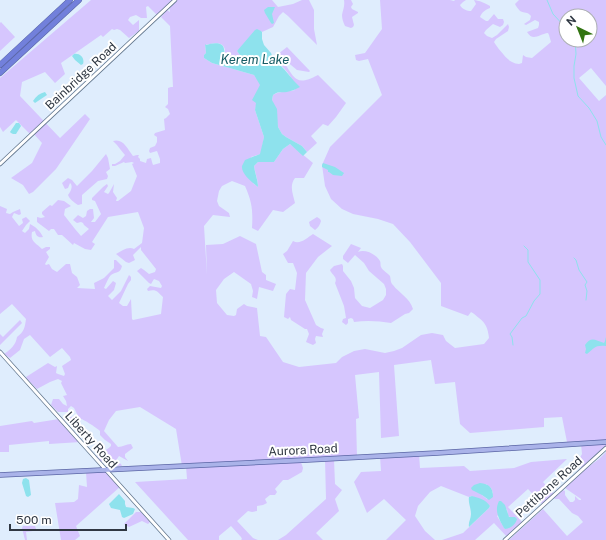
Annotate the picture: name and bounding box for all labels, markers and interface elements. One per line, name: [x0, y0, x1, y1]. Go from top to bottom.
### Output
north arrow: [558, 8, 598, 48]
text: N: [564, 13, 578, 28]
street label: Bainbridge Road: [43, 40, 119, 112]
water label: Kerem Lake: [221, 52, 289, 67]
street label: Liberty Road: [62, 409, 120, 471]
street label: Aurora Road: [268, 441, 338, 459]
street label: Pettibone Road: [513, 453, 585, 521]
scale bar: [10, 506, 126, 532]
text: 500 m: [16, 513, 52, 527]

